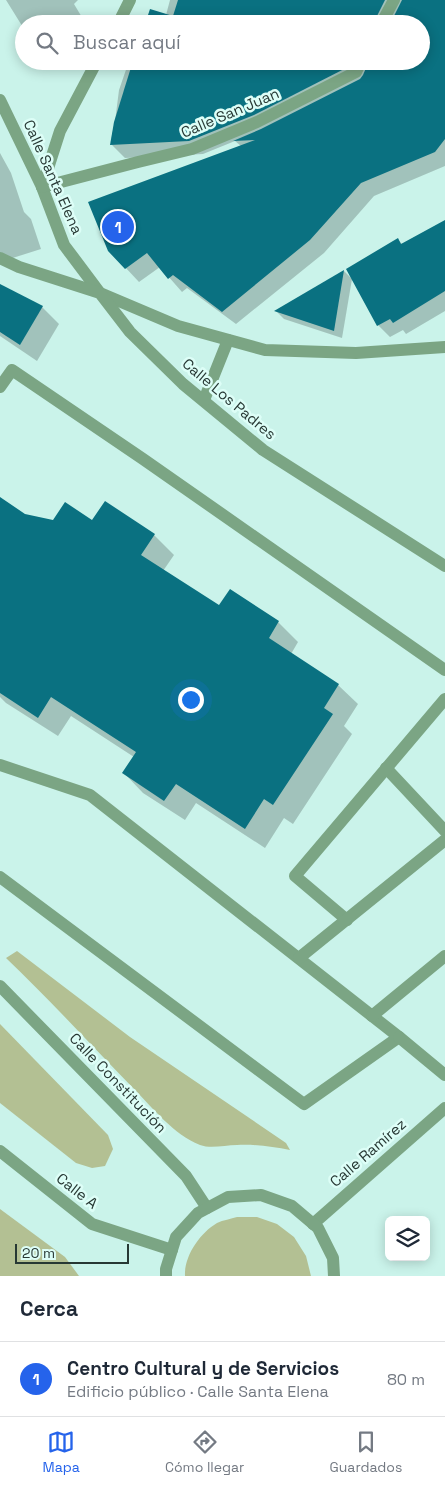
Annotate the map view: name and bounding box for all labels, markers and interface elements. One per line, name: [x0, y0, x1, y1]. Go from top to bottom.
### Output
search box: [15, 15, 430, 70]
icon: search: [33, 29, 61, 57]
text: Buscar aquí: [73, 30, 181, 55]
street label: Calle San Juan: [178, 83, 282, 142]
street label: Calle Santa Elena: [20, 117, 87, 237]
pin: 1: [102, 208, 134, 246]
street label: Calle Los Padres: [179, 354, 280, 443]
your location: [178, 687, 204, 713]
street label: Calle Constitución: [66, 1029, 171, 1137]
street label: Calle Ramírez: [326, 1114, 410, 1191]
street label: Calle A: [53, 1168, 102, 1213]
map controls: [385, 1216, 430, 1261]
button: layers: [385, 1216, 430, 1261]
scale bar: [15, 1241, 129, 1264]
text: 20 m: [22, 1244, 55, 1262]
text: Cerca: [20, 1295, 78, 1322]
text: Centro Cultural y de Servicios: [67, 1356, 339, 1381]
text: 1: [32, 1369, 40, 1390]
text: 80 m: [387, 1369, 425, 1390]
text: Edificio público · Calle Santa Elena: [67, 1381, 329, 1402]
tab: Mapa: [43, 1428, 80, 1476]
tab: Cómo llegar: [165, 1428, 244, 1476]
tab: Guardados: [330, 1428, 402, 1476]

